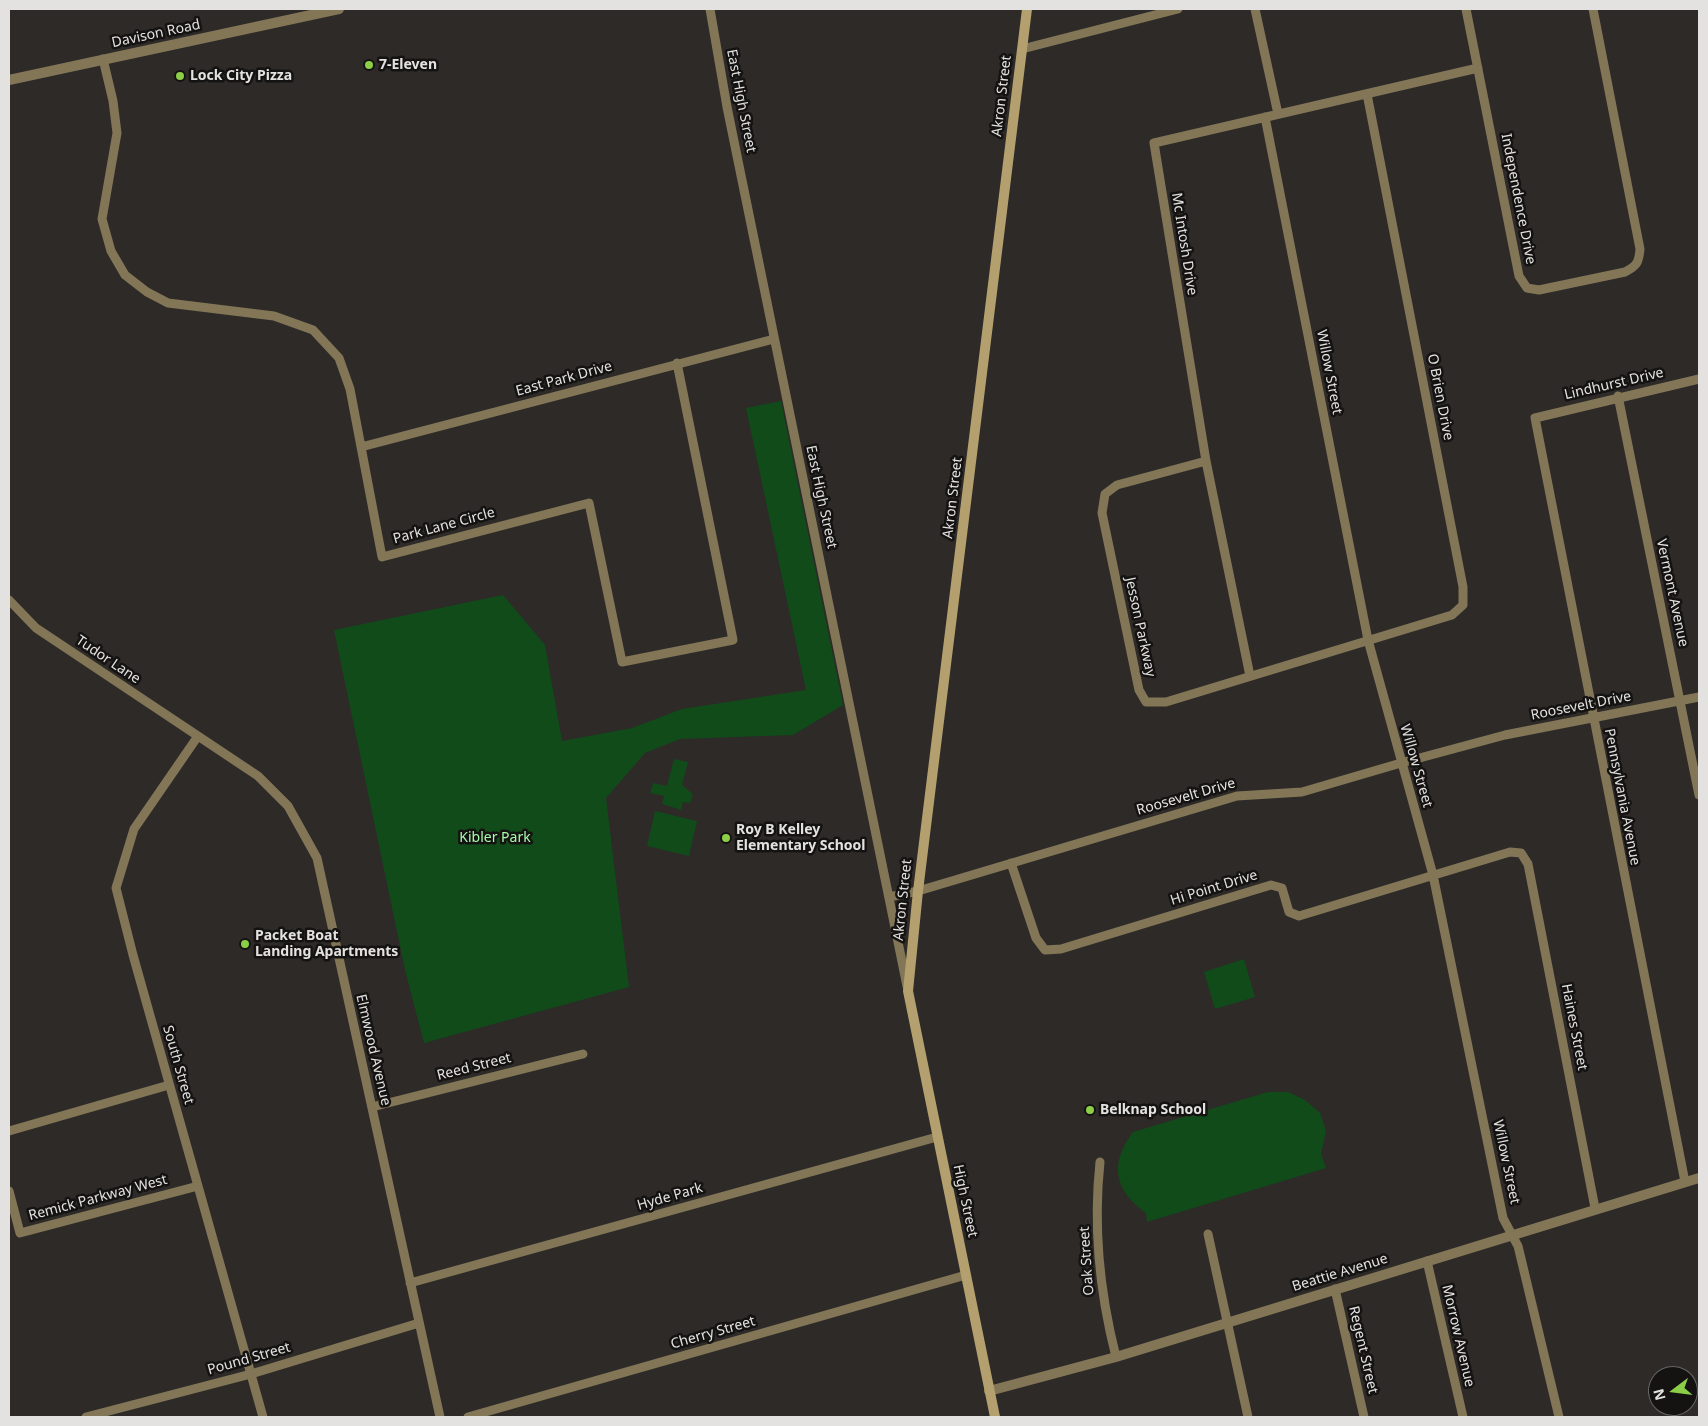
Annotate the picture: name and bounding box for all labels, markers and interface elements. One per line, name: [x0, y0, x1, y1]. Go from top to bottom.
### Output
street label: Davison Road: [110, 16, 202, 52]
street label: East High Street: [723, 48, 759, 154]
street label: Akron Street: [989, 54, 1015, 138]
place label: 7-Eleven: [379, 57, 437, 73]
marker: 7-Eleven: [363, 59, 375, 71]
place label: Lock City Pizza: [190, 68, 292, 84]
marker: Lock City Pizza: [174, 70, 186, 82]
street label: Independence Drive: [1497, 132, 1539, 266]
street label: Mc Intosh Drive: [1168, 192, 1200, 296]
street label: Willow Street: [1313, 328, 1345, 416]
street label: O Brien Drive: [1423, 352, 1457, 442]
street label: East Park Drive: [514, 358, 614, 400]
street label: Lindhurst Drive: [1563, 364, 1665, 404]
street label: East High Street: [802, 444, 840, 550]
street label: Akron Street: [940, 456, 966, 540]
street label: Park Lane Circle: [391, 504, 497, 548]
street label: Vermont Avenue: [1652, 538, 1692, 648]
street label: Jesson Parkway: [1121, 576, 1159, 678]
street label: Tudor Lane: [73, 632, 143, 688]
street label: Roosevelt Drive: [1529, 688, 1633, 724]
street label: Willow Street: [1396, 722, 1436, 810]
street label: Pennsylvania Avenue: [1600, 727, 1644, 867]
street label: Roosevelt Drive: [1135, 775, 1237, 819]
place label: Roy B Kelley Elementary School: [736, 822, 866, 854]
park label: Kibler Park: [459, 830, 531, 846]
marker: Roy B Kelley Elementary School: [720, 832, 732, 844]
street label: Akron Street: [890, 858, 916, 942]
street label: Hi Point Drive: [1168, 867, 1260, 909]
place label: Packet Boat Landing Apartments: [255, 928, 398, 960]
marker: Packet Boat Landing Apartments: [239, 938, 251, 950]
street label: Haines Street: [1557, 982, 1591, 1072]
street label: Elmwood Avenue: [352, 993, 394, 1107]
street label: South Street: [159, 1024, 197, 1106]
street label: Reed Street: [435, 1050, 513, 1084]
place label: Belknap School: [1100, 1102, 1206, 1118]
marker: Belknap School: [1084, 1104, 1096, 1116]
street label: Willow Street: [1489, 1118, 1523, 1206]
street label: High Street: [949, 1163, 981, 1239]
street label: Remick Parkway West: [27, 1171, 169, 1225]
street label: Hyde Park: [635, 1180, 705, 1214]
street label: Oak Street: [1076, 1226, 1098, 1296]
street label: Beattie Avenue: [1290, 1250, 1390, 1296]
street label: Morrow Avenue: [1438, 1283, 1478, 1389]
street label: Regent Street: [1345, 1304, 1381, 1396]
street label: Cherry Street: [669, 1313, 757, 1353]
street label: Pound Street: [206, 1339, 292, 1379]
north arrow: [1648, 1366, 1698, 1416]
text: N: [1648, 1387, 1670, 1403]

